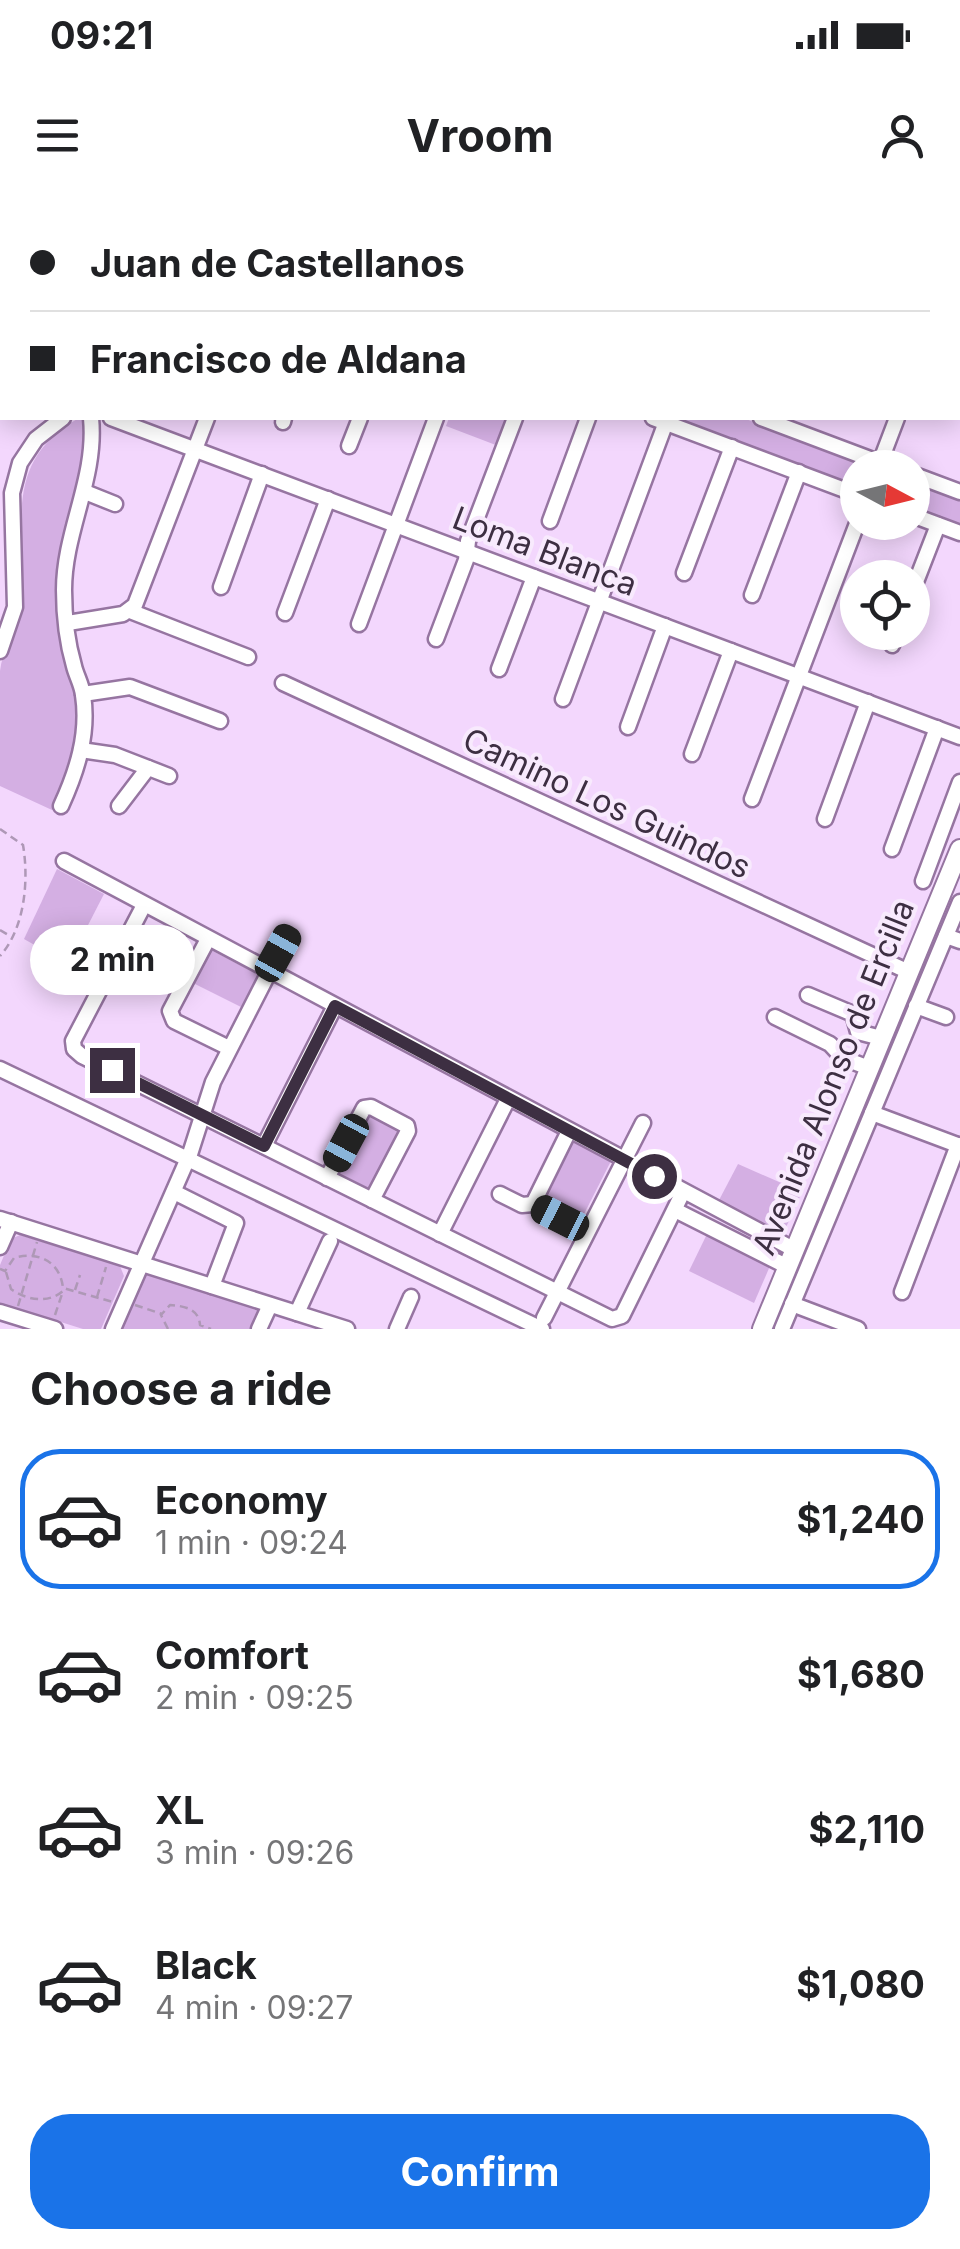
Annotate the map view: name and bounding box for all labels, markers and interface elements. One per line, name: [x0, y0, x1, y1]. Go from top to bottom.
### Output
text: 09:21: [50, 12, 153, 58]
icon: menu: [30, 108, 85, 163]
text: Vroom: [406, 108, 554, 163]
icon: person: [875, 108, 930, 163]
text: Juan de Castellanos: [90, 240, 465, 286]
text: Francisco de Aldana: [90, 336, 467, 382]
north arrow: [840, 450, 930, 540]
map controls: [840, 450, 930, 650]
street label: Loma Blanca: [447, 498, 643, 604]
button: locate: [840, 560, 930, 650]
street label: Camino Los Guindos: [457, 719, 757, 887]
street label: Avenida Alonso de Ercilla: [744, 894, 922, 1260]
car: [250, 919, 306, 987]
callout: 2 min: [29, 925, 194, 995]
text: 2 min: [70, 940, 155, 979]
route end: [90, 1048, 135, 1093]
car: [319, 1109, 373, 1177]
route start: [632, 1154, 677, 1199]
car: [526, 1191, 594, 1245]
text: Choose a ride: [30, 1361, 332, 1416]
icon: car: [35, 1474, 125, 1564]
text: Economy: [155, 1477, 328, 1523]
text: $1,240: [796, 1496, 925, 1542]
text: 1 min · 09:24: [155, 1523, 348, 1562]
icon: car: [35, 1629, 125, 1719]
text: Comfort: [155, 1632, 309, 1678]
text: $1,680: [797, 1651, 925, 1697]
text: 2 min · 09:25: [155, 1678, 354, 1717]
icon: car: [35, 1784, 125, 1874]
text: XL: [155, 1787, 205, 1833]
text: $2,110: [809, 1806, 925, 1852]
text: 3 min · 09:26: [155, 1833, 354, 1872]
icon: car: [35, 1939, 125, 2029]
text: Black: [155, 1942, 257, 1988]
text: $1,080: [796, 1961, 925, 2007]
text: 4 min · 09:27: [155, 1988, 353, 2027]
button: Confirm: [30, 2114, 930, 2229]

